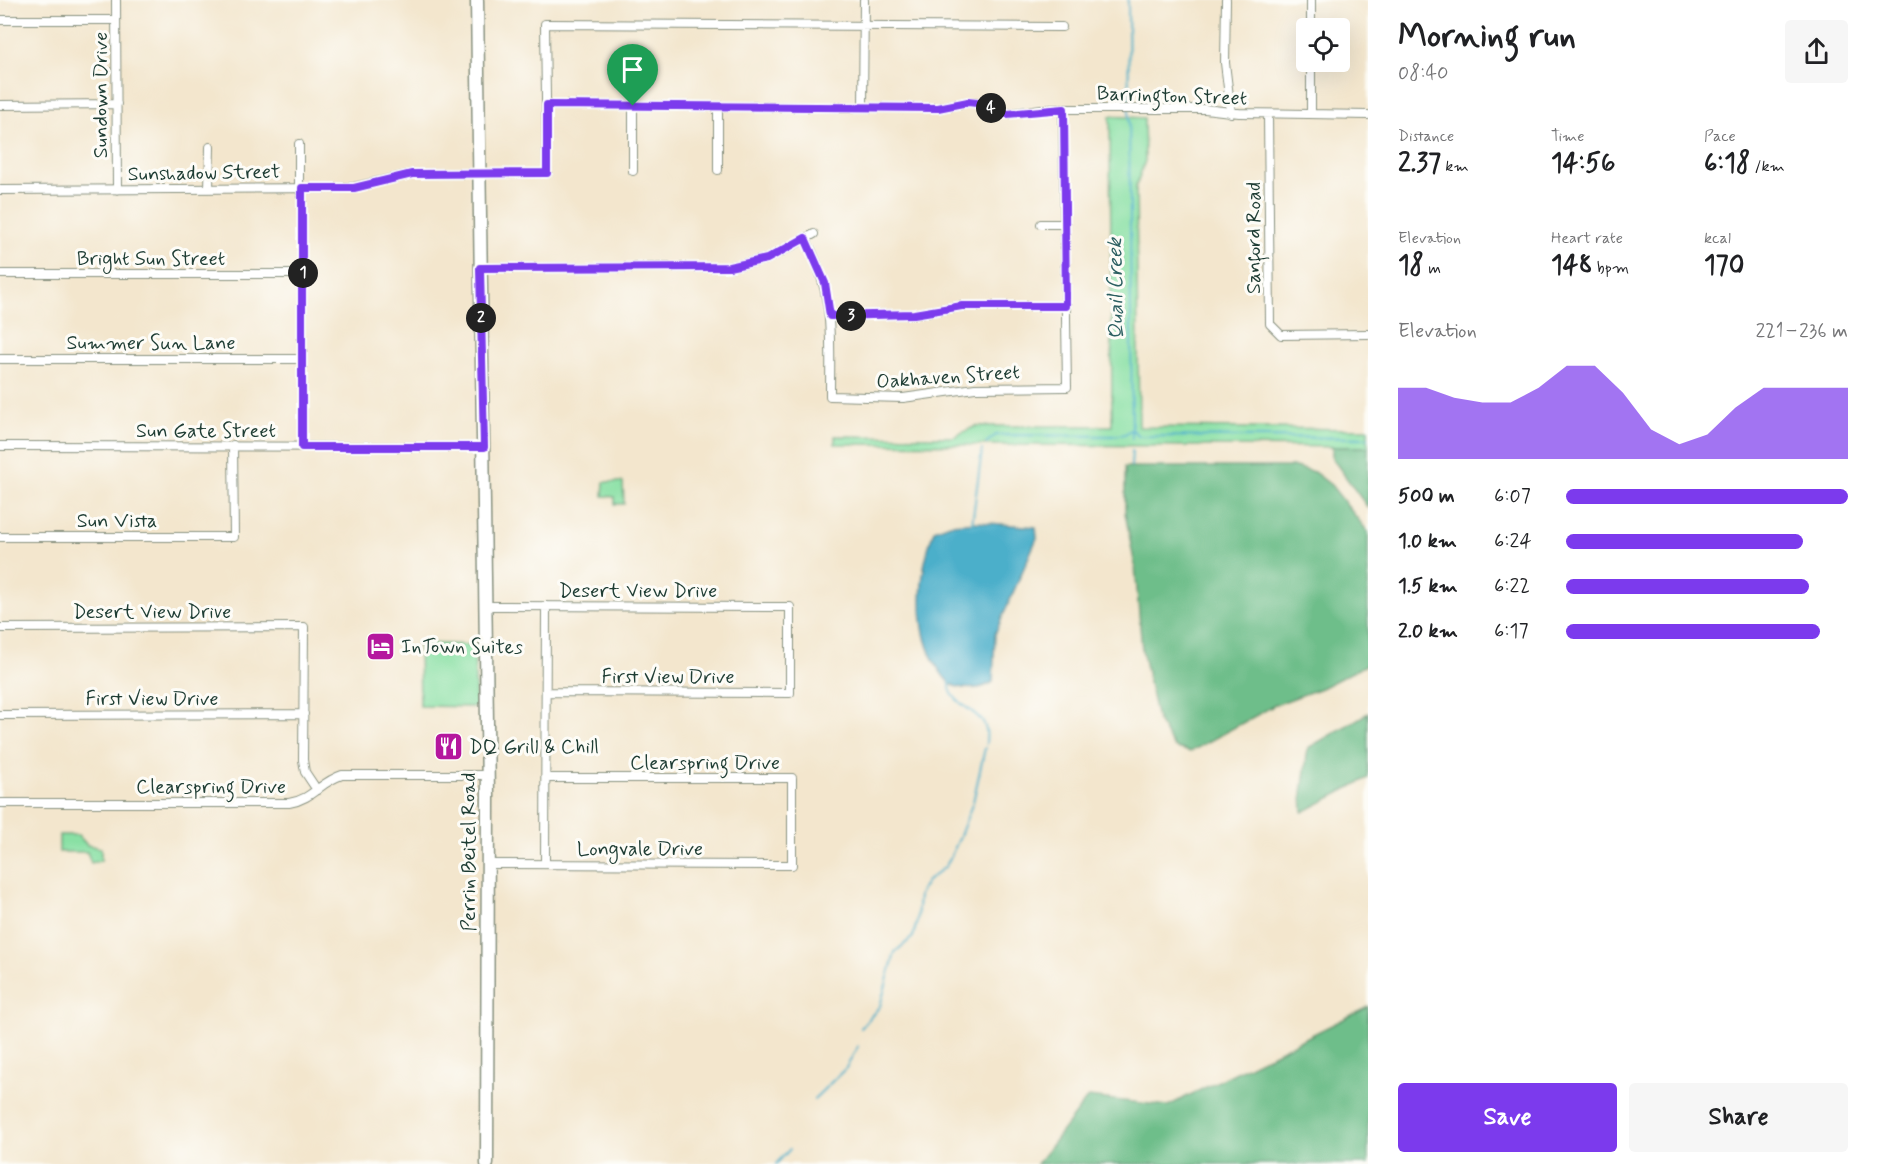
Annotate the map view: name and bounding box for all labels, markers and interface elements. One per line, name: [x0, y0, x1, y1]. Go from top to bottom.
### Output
text: Morning run: [1398, 15, 1576, 59]
map controls: [1296, 18, 1350, 72]
button: locate: [1296, 18, 1350, 72]
button: share: [1785, 20, 1848, 83]
street label: Sundown Drive: [88, 32, 115, 158]
pin: [607, 44, 658, 106]
icon: arrive: [616, 53, 649, 86]
text: 08:40: [1398, 60, 1449, 87]
street label: Barrington Street: [1096, 80, 1248, 115]
pin: 4: [976, 93, 1006, 123]
text: 4: [986, 97, 996, 118]
text: Distance: [1398, 126, 1454, 147]
text: Time: [1551, 126, 1585, 147]
text: Pace: [1704, 126, 1736, 147]
text: 2.37: [1398, 147, 1441, 181]
text: 14:56: [1551, 147, 1615, 181]
text: 6:18: [1704, 147, 1750, 181]
text: km: [1441, 156, 1469, 177]
text: /km: [1750, 156, 1785, 177]
street label: Sunshadow Street: [127, 159, 281, 188]
street label: Sanford Road: [1241, 182, 1270, 294]
text: Elevation: [1398, 228, 1461, 249]
text: Heart rate: [1551, 228, 1623, 249]
text: kcal: [1704, 228, 1731, 249]
water label: Quail Creek: [1101, 236, 1131, 340]
street label: Bright Sun Street: [77, 246, 225, 274]
text: 18: [1398, 249, 1424, 283]
text: 148: [1551, 249, 1592, 283]
text: 170: [1704, 249, 1744, 283]
pin: 1: [288, 258, 318, 288]
text: m: [1424, 258, 1441, 279]
text: bpm: [1592, 258, 1629, 279]
text: 1: [299, 262, 307, 283]
pin: 3: [836, 301, 866, 331]
pin: 2: [466, 303, 496, 333]
text: 3: [847, 305, 855, 326]
text: 2: [477, 307, 485, 328]
text: Elevation: [1398, 318, 1477, 345]
text: 221–236 m: [1755, 318, 1848, 345]
street label: Summer Sun Lane: [66, 330, 236, 357]
street label: Oakhaven Street: [875, 359, 1021, 396]
street label: Sun Gate Street: [136, 418, 276, 445]
text: 500 m: [1398, 483, 1455, 510]
text: 6:07: [1494, 483, 1531, 510]
street label: Sun Vista: [77, 508, 157, 535]
text: 1.0 km: [1398, 528, 1457, 555]
text: 6:24: [1494, 528, 1532, 555]
text: 1.5 km: [1398, 573, 1458, 600]
text: 6:22: [1494, 573, 1530, 600]
street label: Desert View Drive: [559, 578, 717, 605]
street label: Desert View Drive: [73, 599, 231, 626]
text: 2.0 km: [1398, 618, 1458, 645]
text: 6:17: [1494, 618, 1529, 645]
hotel icon: InTown Suites: [364, 630, 396, 662]
place label: InTown Suites: [401, 634, 523, 661]
street label: First View Drive: [601, 664, 735, 691]
street label: First View Drive: [85, 686, 219, 713]
restaurant icon: DQ Grill & Chill: [432, 730, 464, 762]
place label: DQ Grill & Chill: [469, 734, 599, 761]
street label: Clearspring Drive: [630, 750, 780, 779]
street label: Perrin Beitel Road: [456, 773, 483, 931]
street label: Clearspring Drive: [136, 774, 286, 803]
street label: Longvale Drive: [577, 836, 703, 864]
button: Save: [1398, 1083, 1617, 1152]
button: Share: [1629, 1083, 1848, 1152]

